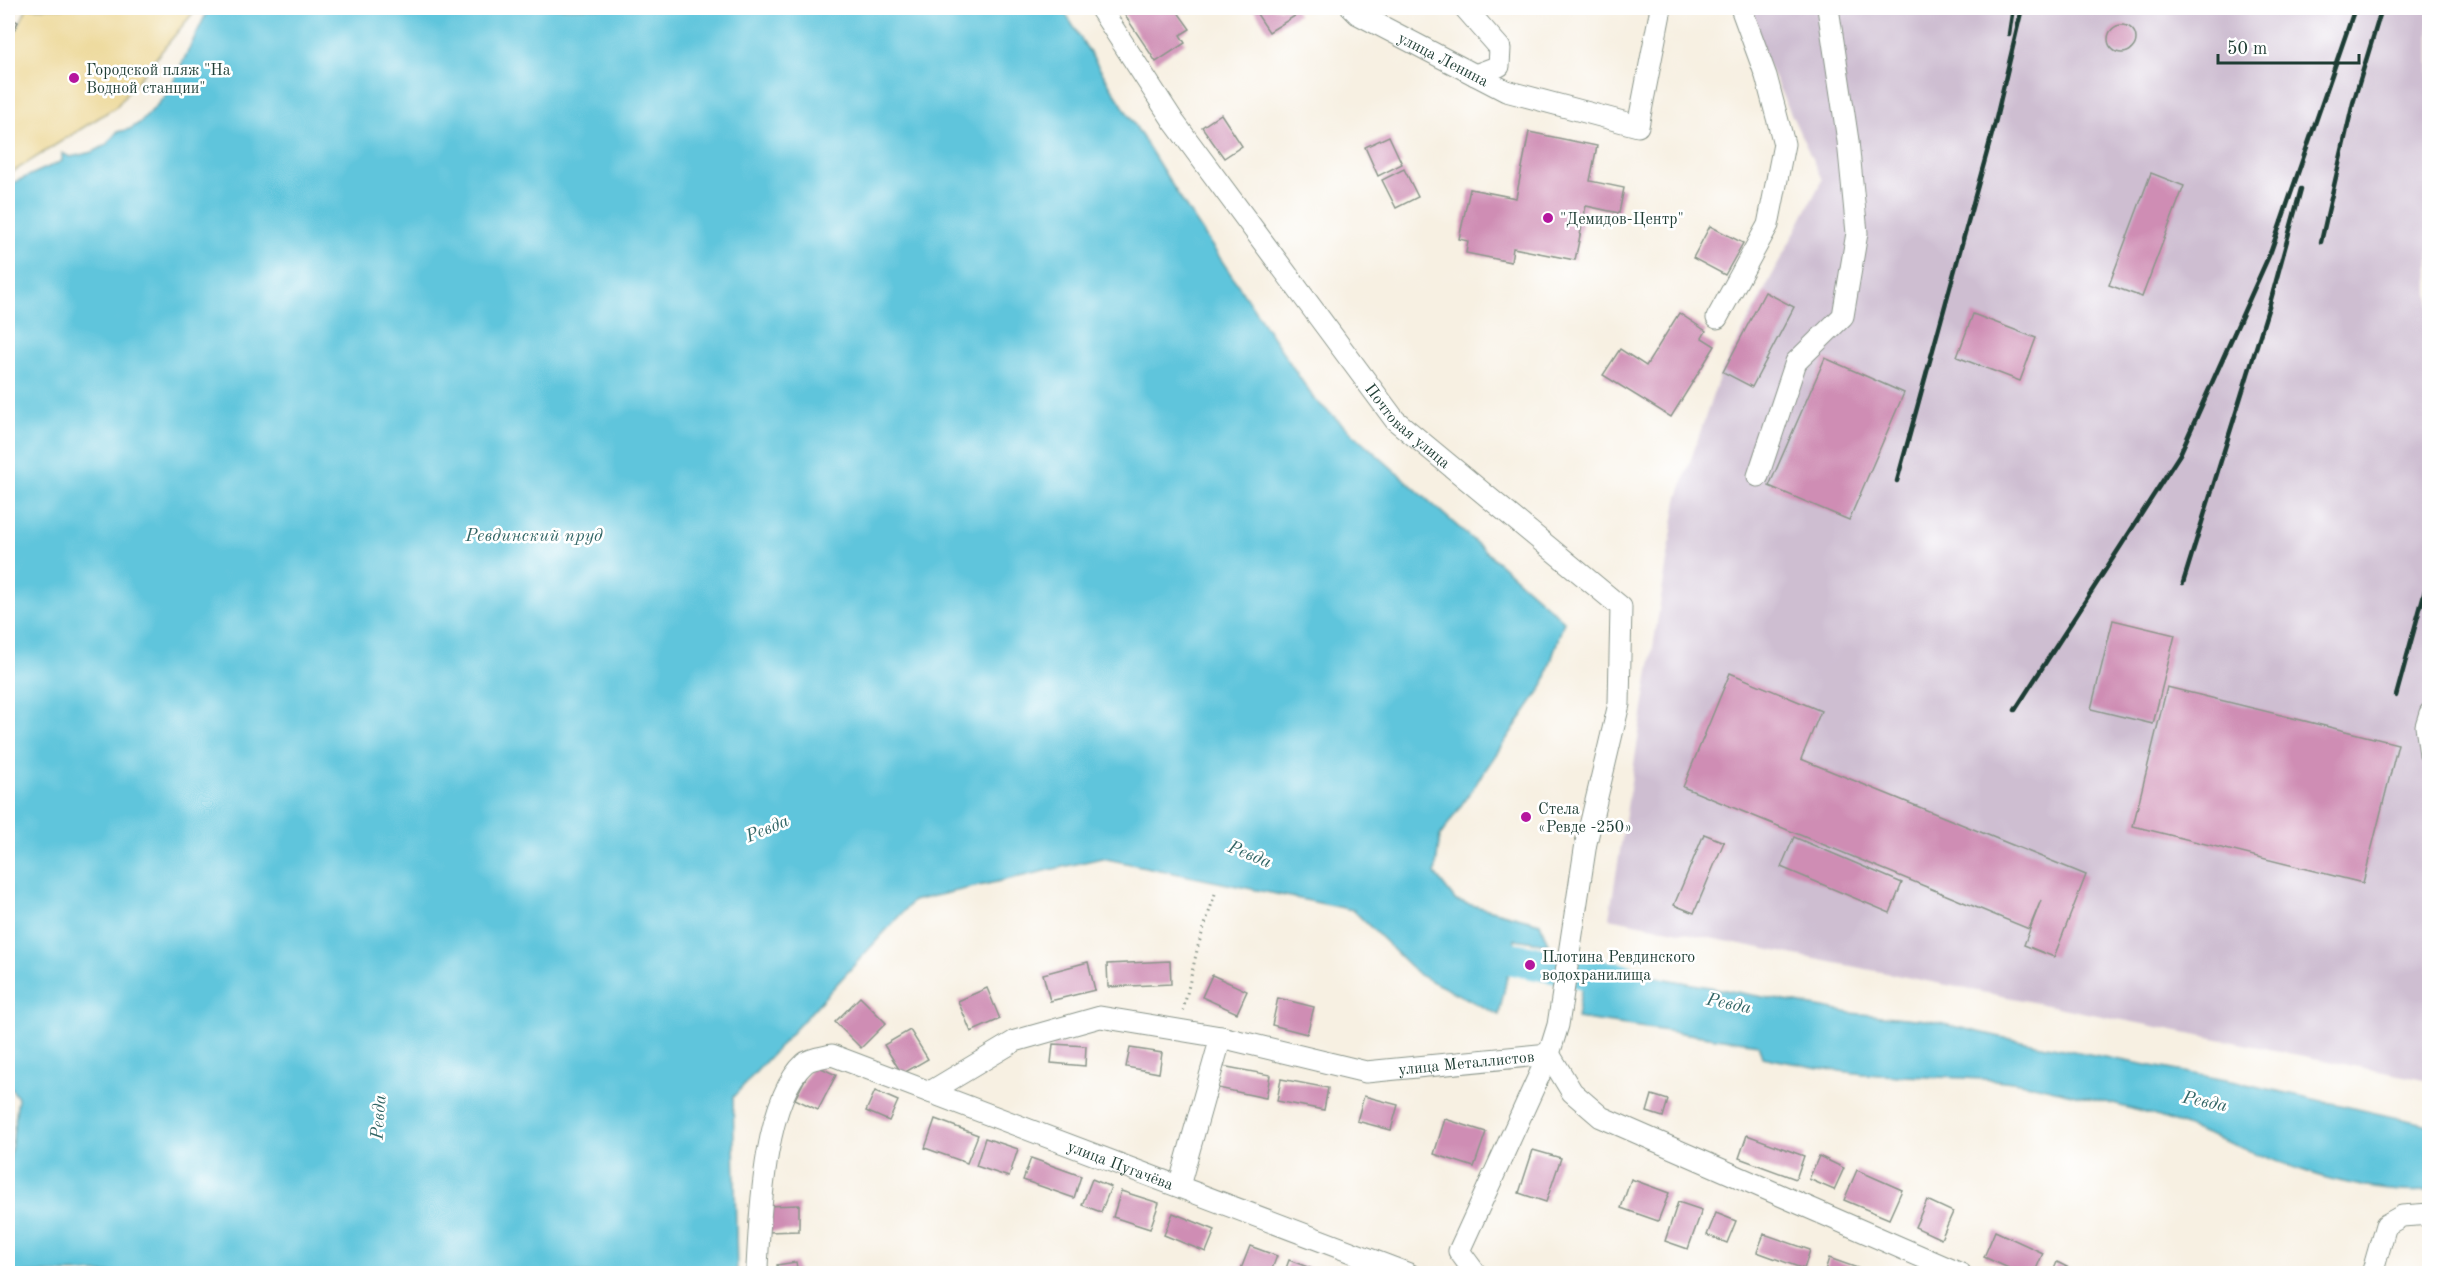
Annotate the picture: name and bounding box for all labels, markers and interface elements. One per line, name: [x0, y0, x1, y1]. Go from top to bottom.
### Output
scale bar: [2218, 27, 2359, 65]
street label: улица Ленина: [1395, 30, 1491, 90]
text: 50 m: [2227, 40, 2267, 58]
place label: Городской пляж "На Водной станции": [86, 63, 231, 97]
marker: Городской пляж "На Водной станции": [67, 71, 81, 85]
marker: "Демидов-Центр": [1541, 211, 1555, 225]
place label: "Демидов-Центр": [1560, 212, 1684, 228]
street label: Почтовая улица: [1361, 381, 1453, 472]
water label: Ревдинский пруд: [464, 527, 603, 545]
place label: Стела «Ревде -250»: [1538, 802, 1632, 836]
marker: Стела «Ревде -250»: [1519, 810, 1533, 824]
water label: Ревда: [742, 812, 792, 846]
water label: Ревда: [1224, 838, 1274, 872]
place label: Плотина Ревдинского водохранилища: [1542, 950, 1695, 984]
marker: Плотина Ревдинского водохранилища: [1523, 958, 1537, 972]
water label: Ревда: [1704, 990, 1753, 1018]
street label: улица Металлистов: [1398, 1049, 1535, 1079]
water label: Ревда: [2180, 1088, 2229, 1116]
water label: Ревда: [368, 1093, 390, 1141]
street label: улица Пугачёва: [1065, 1139, 1175, 1194]

